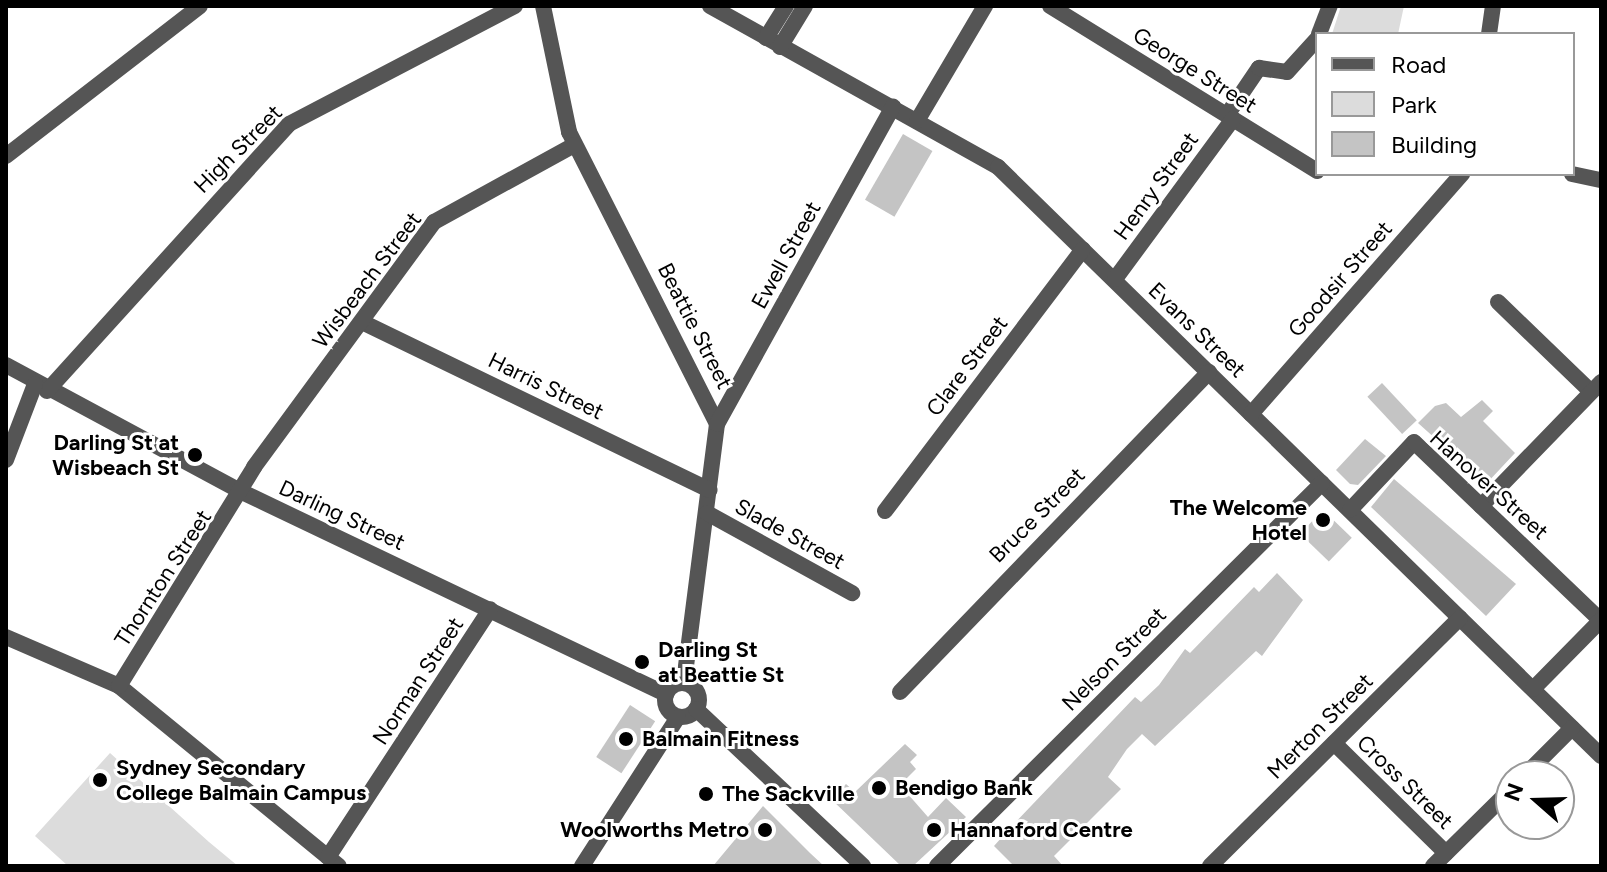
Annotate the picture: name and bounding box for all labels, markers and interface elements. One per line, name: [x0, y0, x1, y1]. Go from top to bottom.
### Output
street label: George Street: [1128, 21, 1262, 119]
legend: [1315, 32, 1575, 176]
text: Road: [1391, 50, 1446, 79]
text: Park: [1391, 90, 1437, 119]
street label: High Street: [188, 99, 288, 199]
street label: Henry Street: [1108, 127, 1204, 245]
text: Building: [1391, 130, 1477, 159]
street label: Ewell Street: [746, 197, 826, 313]
street label: Wisbeach Street: [307, 207, 427, 353]
street label: Goodsir Street: [1282, 216, 1398, 342]
street label: Beattie Street: [652, 259, 738, 393]
street label: Evans Street: [1143, 277, 1251, 383]
street label: Clare Street: [921, 311, 1013, 421]
street label: Harris Street: [484, 347, 608, 425]
street label: Hanover Street: [1424, 425, 1554, 545]
place label: Darling St at Wisbeach St: [52, 429, 179, 480]
marker: Darling St at Wisbeach St: [186, 446, 204, 464]
street label: Bruce Street: [984, 462, 1090, 568]
street label: Darling Street: [275, 474, 409, 556]
street label: Slade Street: [730, 493, 850, 575]
place label: The Welcome Hotel: [1170, 494, 1307, 546]
street label: Thornton Street: [109, 505, 217, 651]
marker: The Welcome Hotel: [1314, 511, 1332, 529]
street label: Nelson Street: [1057, 602, 1171, 716]
street label: Norman Street: [367, 612, 469, 750]
place label: Darling St at Beattie St: [658, 636, 784, 688]
marker: Darling St at Beattie St: [633, 653, 651, 671]
street label: Merton Street: [1262, 668, 1378, 784]
place label: Balmain Fitness: [642, 726, 799, 752]
marker: Balmain Fitness: [617, 730, 635, 748]
street label: Cross Street: [1351, 730, 1459, 834]
place label: Sydney Secondary College Balmain Campus: [116, 754, 366, 806]
north arrow: [1495, 760, 1575, 840]
marker: Sydney Secondary College Balmain Campus: [91, 771, 109, 789]
place label: Bendigo Bank: [895, 775, 1033, 801]
marker: Bendigo Bank: [870, 779, 888, 797]
text: N: [1498, 780, 1529, 805]
place label: The Sackville: [722, 781, 855, 807]
marker: The Sackville: [697, 785, 715, 803]
place label: Woolworths Metro: [560, 817, 749, 843]
place label: Hannaford Centre: [950, 817, 1133, 843]
marker: Woolworths Metro: [756, 821, 774, 839]
marker: Hannaford Centre: [925, 821, 943, 839]

